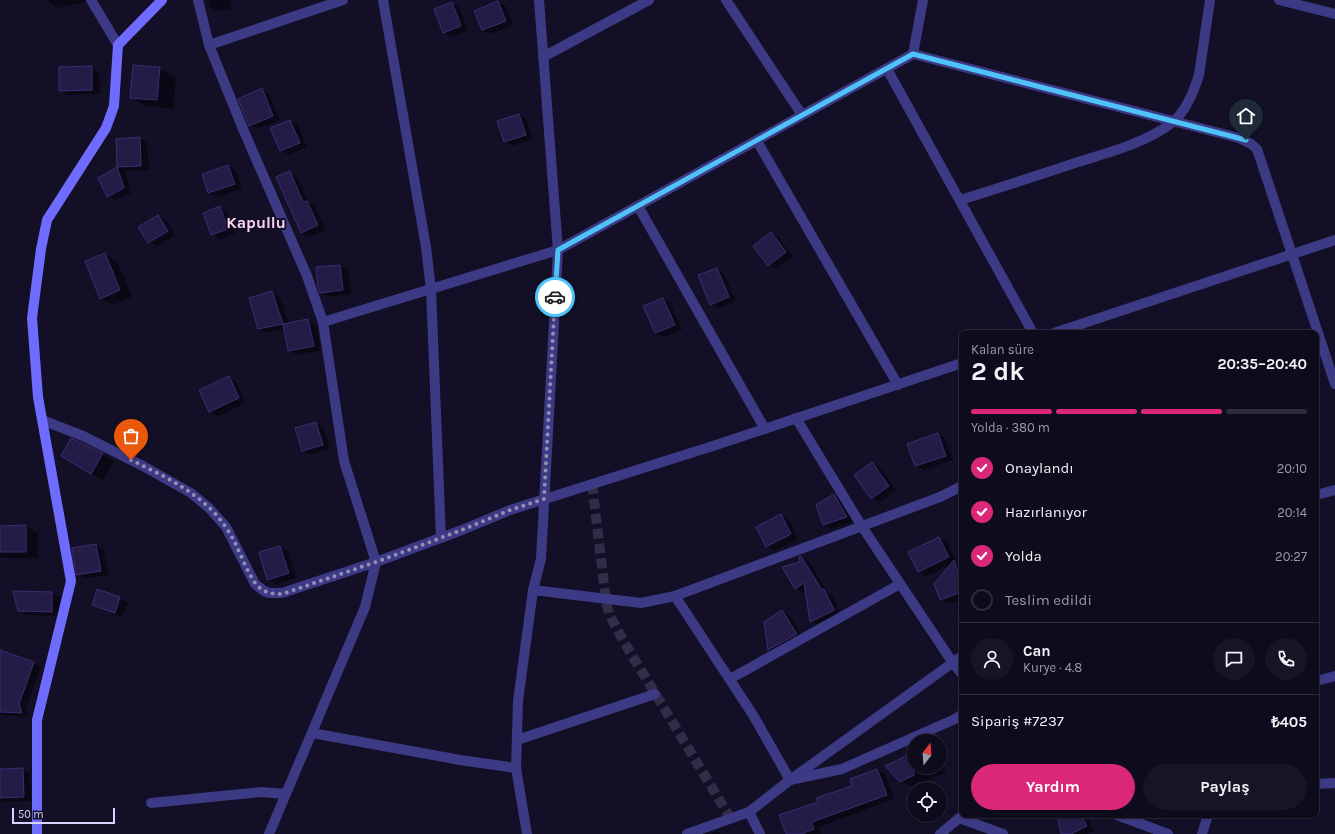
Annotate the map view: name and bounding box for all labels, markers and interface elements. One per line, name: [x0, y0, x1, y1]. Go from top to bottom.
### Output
pin: [1229, 99, 1263, 140]
icon: home: [1235, 105, 1257, 127]
district label: Kapullu: [226, 213, 286, 232]
courier: [535, 277, 575, 317]
icon: car: [544, 286, 566, 308]
text: Kalan süre: [971, 342, 1034, 357]
text: 20:35–20:40: [1217, 355, 1307, 373]
text: 2 dk: [971, 356, 1025, 387]
pin: [114, 419, 148, 460]
text: Yolda · 380 m: [971, 420, 1050, 435]
icon: bag: [120, 425, 142, 447]
icon: check: [971, 457, 993, 479]
text: Onaylandı: [1005, 459, 1074, 477]
text: 20:10: [1277, 461, 1307, 476]
icon: check: [971, 501, 993, 523]
text: Hazırlanıyor: [1005, 503, 1087, 521]
text: 20:14: [1277, 505, 1307, 520]
icon: check: [971, 545, 993, 567]
text: Yolda: [1005, 547, 1042, 565]
text: 20:27: [1275, 549, 1307, 564]
text: Teslim edildi: [1005, 591, 1092, 609]
button: person: [971, 638, 1013, 680]
button: chat: [1213, 638, 1255, 680]
button: phone: [1265, 638, 1307, 680]
text: Can: [1023, 642, 1051, 660]
text: Kurye · 4.8: [1023, 660, 1082, 675]
text: Sipariş #7237: [971, 712, 1064, 730]
text: ₺405: [1271, 713, 1307, 731]
north arrow: [907, 734, 947, 774]
map controls: [907, 734, 947, 822]
button: Yardım: [971, 764, 1135, 810]
button: Paylaş: [1143, 764, 1307, 810]
button: locate: [907, 782, 947, 822]
scale bar: [12, 806, 115, 825]
text: 50 m: [18, 808, 44, 821]

